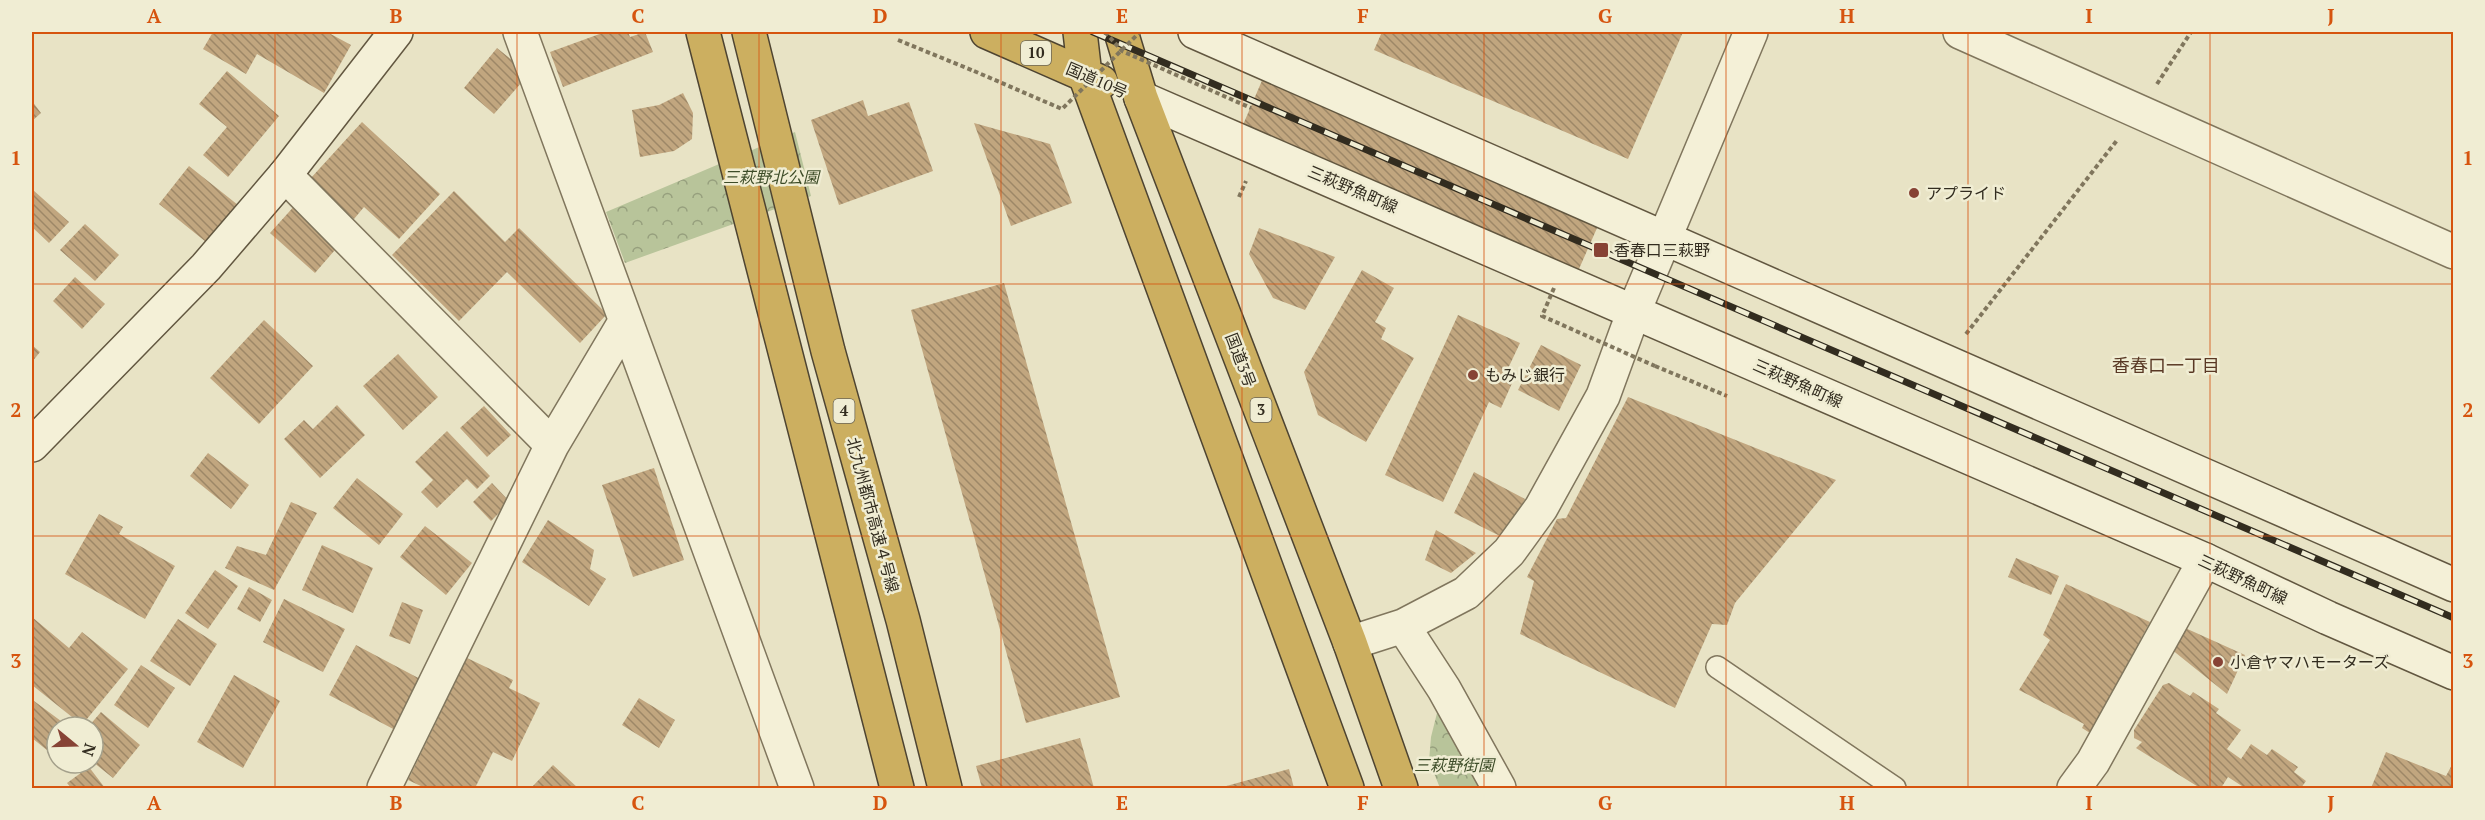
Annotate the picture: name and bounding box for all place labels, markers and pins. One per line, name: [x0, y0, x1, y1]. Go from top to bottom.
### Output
place label: アプライド: [1926, 182, 2006, 204]
marker: アプライド: [1907, 186, 1921, 200]
place label: 香春口三萩野: [1614, 239, 1710, 261]
marker: 香春口三萩野: [1592, 241, 1610, 259]
place label: もみじ銀行: [1485, 364, 1565, 386]
marker: もみじ銀行: [1466, 368, 1480, 382]
place label: 小倉ヤマハモーターズ: [2230, 651, 2389, 673]
marker: 小倉ヤマハモーターズ: [2211, 655, 2225, 669]

